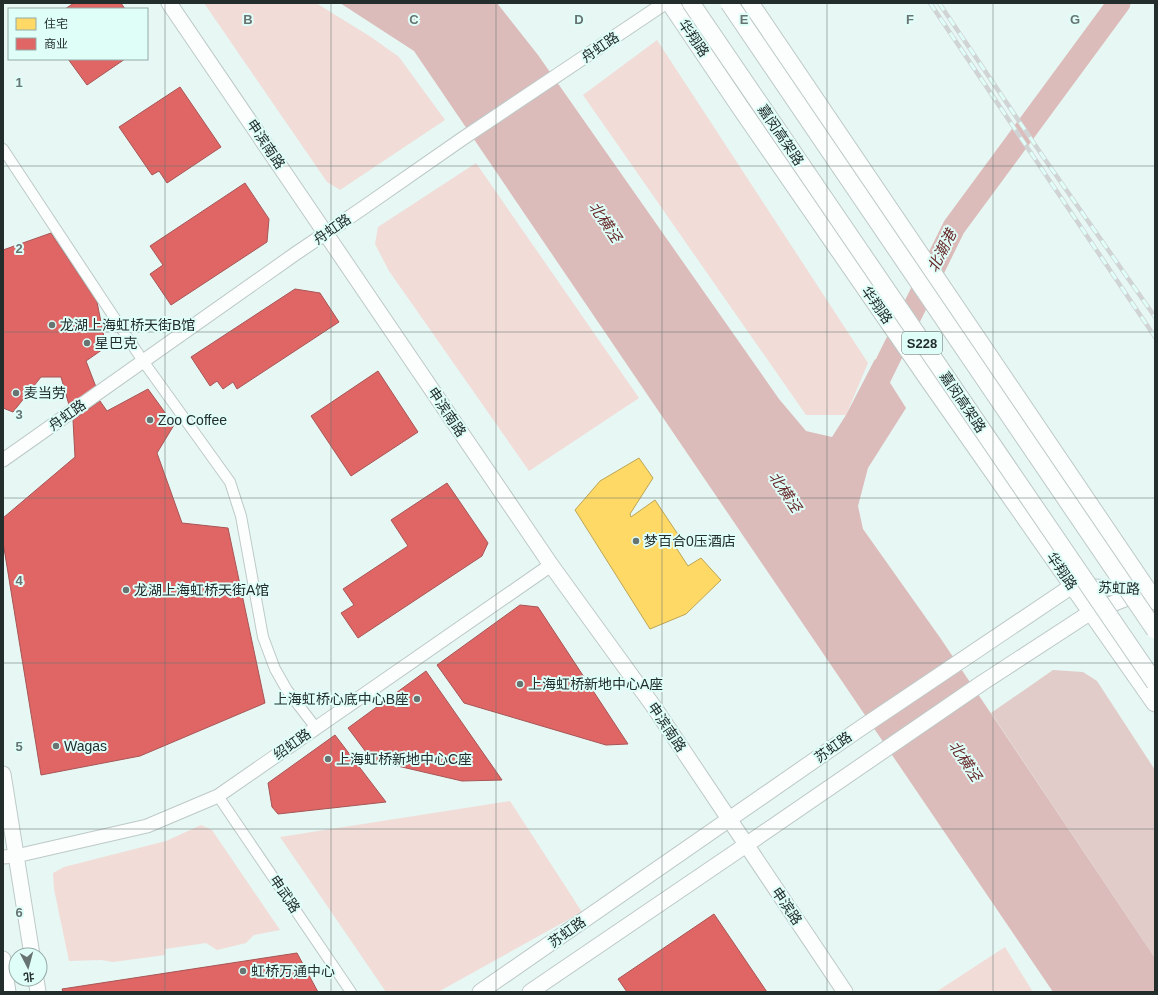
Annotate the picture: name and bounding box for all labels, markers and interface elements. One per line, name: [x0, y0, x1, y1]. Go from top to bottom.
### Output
legend: [8, 8, 148, 60]
text: B: [243, 12, 253, 27]
text: C: [409, 12, 419, 27]
text: D: [574, 12, 584, 27]
text: E: [740, 12, 749, 27]
text: F: [906, 12, 914, 27]
text: G: [1070, 12, 1080, 27]
street label: 华翔路: [676, 16, 712, 60]
text: 住宅: [44, 17, 68, 31]
street label: 舟虹路: [578, 29, 622, 65]
text: 商业: [44, 37, 68, 51]
text: 1: [15, 75, 23, 90]
street label: 嘉闵高架路: [755, 102, 807, 168]
street label: 申滨南路: [244, 116, 288, 172]
water label: 北横泾: [586, 198, 626, 247]
street label: 舟虹路: [310, 211, 354, 247]
water label: 北潮港: [924, 225, 960, 275]
text: 2: [15, 241, 23, 256]
street label: 华翔路: [858, 283, 896, 327]
place label: 龙湖上海虹桥天街B馆: [60, 317, 195, 333]
marker: 龙湖上海虹桥天街B馆: [47, 320, 57, 330]
road number: S228: [902, 332, 942, 354]
place label: 星巴克: [95, 335, 137, 351]
marker: 星巴克: [82, 338, 92, 348]
street label: 嘉闵高架路: [937, 369, 989, 435]
street label: 申滨南路: [425, 384, 469, 440]
place label: 麦当劳: [24, 385, 66, 401]
marker: 麦当劳: [11, 388, 21, 398]
street label: 舟虹路: [45, 396, 89, 434]
text: 3: [15, 407, 23, 422]
place label: Zoo Coffee: [158, 412, 227, 428]
marker: Zoo Coffee: [145, 415, 155, 425]
water label: 北横泾: [766, 468, 806, 517]
place label: 梦百合0压酒店: [644, 533, 736, 549]
marker: 梦百合0压酒店: [631, 536, 641, 546]
street label: 华翔路: [1044, 549, 1080, 593]
text: 4: [15, 573, 23, 588]
street label: 苏虹路: [1098, 579, 1140, 597]
place label: 龙湖上海虹桥天街A馆: [134, 582, 269, 598]
marker: 龙湖上海虹桥天街A馆: [121, 585, 131, 595]
place label: 上海虹桥新地中心A座: [528, 676, 663, 692]
marker: 上海虹桥新地中心A座: [515, 679, 525, 689]
place label: 上海虹桥心底中心B座: [274, 691, 409, 707]
marker: 上海虹桥心底中心B座: [412, 694, 422, 704]
street label: 申滨南路: [645, 699, 689, 755]
street label: 绍虹路: [270, 725, 314, 763]
street label: 苏虹路: [811, 728, 855, 766]
water label: 北横泾: [946, 737, 986, 786]
place label: Wagas: [64, 738, 107, 754]
text: 5: [15, 739, 23, 754]
marker: Wagas: [51, 741, 61, 751]
place label: 上海虹桥新地中心C座: [336, 751, 472, 767]
marker: 上海虹桥新地中心C座: [323, 754, 333, 764]
street label: 申武路: [267, 872, 303, 916]
street label: 申滨路: [769, 884, 805, 928]
text: 6: [15, 905, 23, 920]
street label: 苏虹路: [545, 913, 589, 951]
north arrow: [8, 947, 48, 987]
place label: 虹桥万通中心: [251, 963, 335, 979]
marker: 虹桥万通中心: [238, 966, 248, 976]
text: 北: [23, 970, 35, 983]

